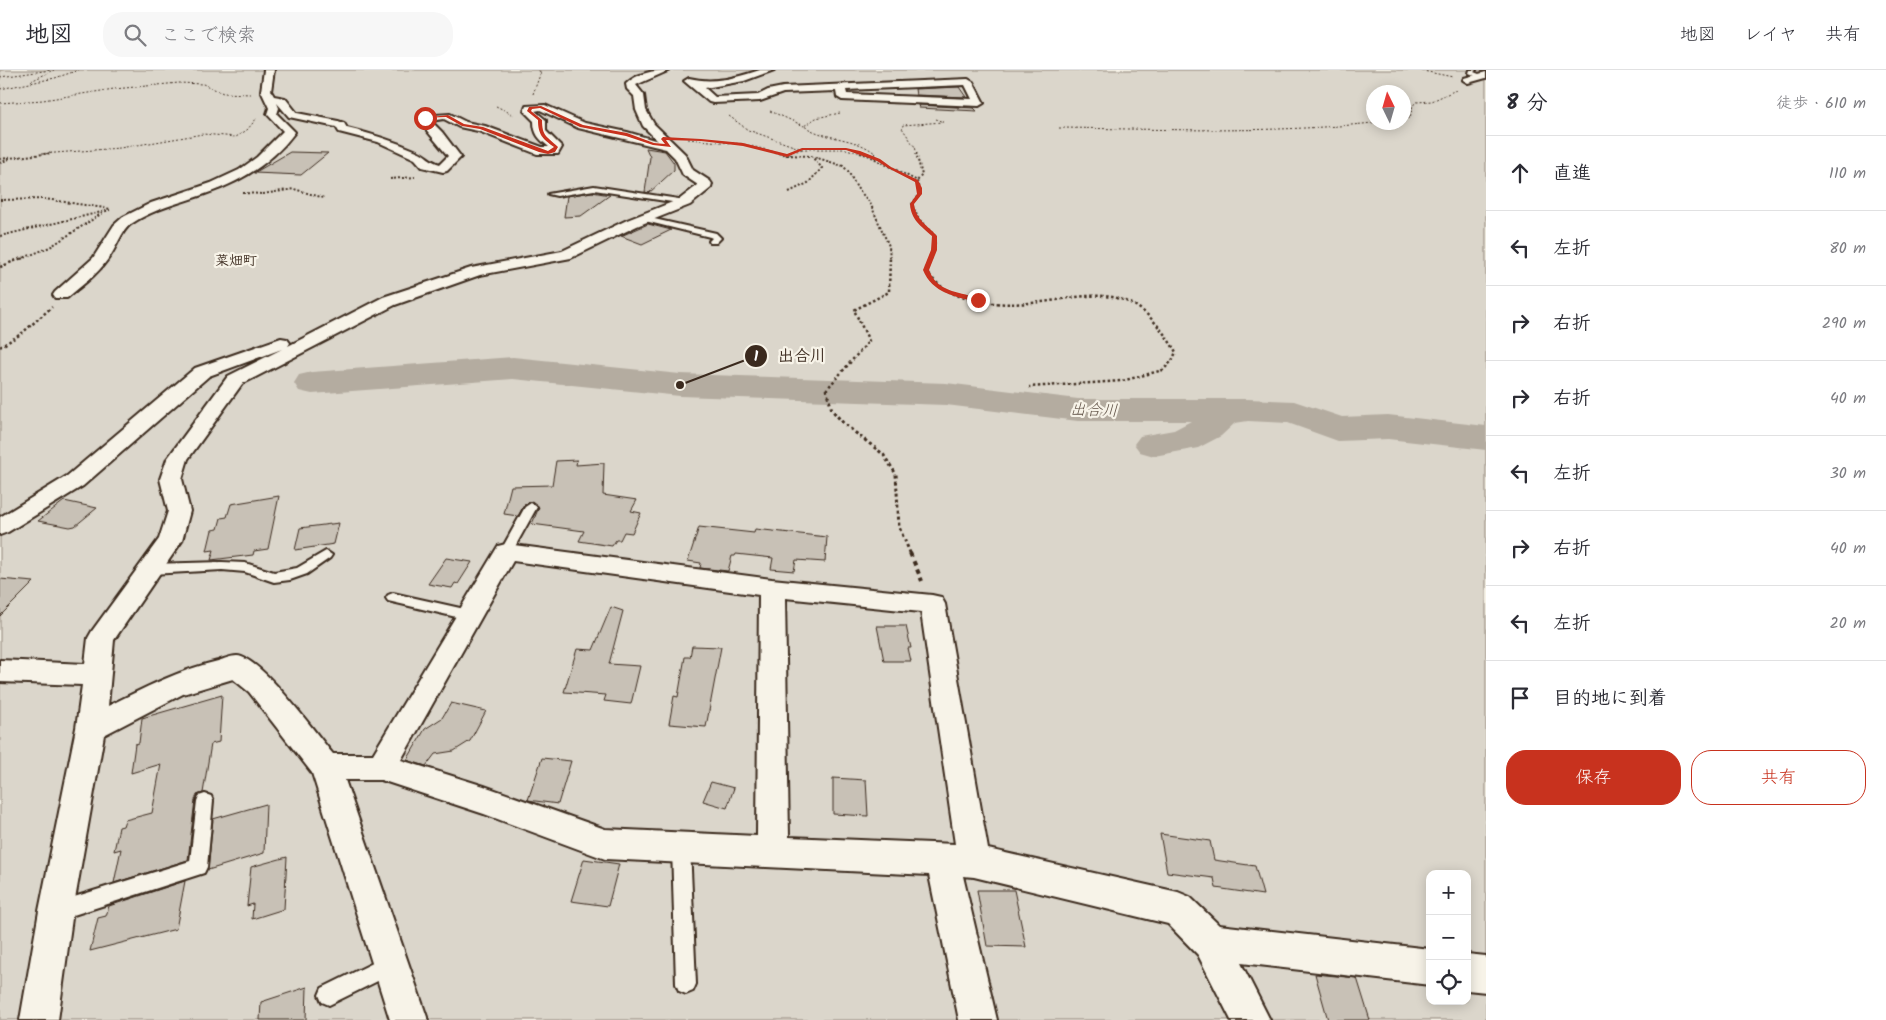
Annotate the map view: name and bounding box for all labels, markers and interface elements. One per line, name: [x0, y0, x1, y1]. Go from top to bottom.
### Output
search box: [103, 12, 453, 57]
text: 地図: [25, 16, 73, 55]
icon: search: [121, 21, 149, 49]
text: ここで検索: [161, 21, 256, 51]
text: 地図: [1680, 21, 1716, 50]
text: レイヤ: [1744, 21, 1797, 50]
text: 共有: [1825, 21, 1861, 50]
north arrow: [1366, 85, 1411, 130]
text: 8 分: [1506, 87, 1547, 120]
text: 徒歩 · 610 m: [1776, 91, 1866, 116]
route start: [414, 107, 437, 130]
icon: ahead: [1506, 159, 1534, 187]
text: 直進: [1553, 159, 1591, 189]
text: 110 m: [1829, 161, 1866, 186]
icon: left: [1506, 234, 1534, 262]
text: 左折: [1553, 234, 1591, 264]
text: 80 m: [1829, 236, 1866, 261]
district label: 菜畑町: [215, 250, 257, 272]
route end: [967, 289, 990, 312]
icon: right: [1506, 309, 1534, 337]
text: 右折: [1553, 309, 1591, 339]
text: 290 m: [1822, 311, 1866, 336]
callout: 出合川: [743, 340, 836, 371]
text: 出合川: [778, 344, 826, 369]
text: 1: [754, 345, 759, 369]
icon: right: [1506, 384, 1534, 412]
text: 右折: [1553, 384, 1591, 414]
text: 40 m: [1830, 386, 1866, 411]
water label: 出合川: [1070, 397, 1118, 424]
icon: left: [1506, 459, 1534, 487]
text: 左折: [1553, 459, 1591, 489]
text: 30 m: [1830, 461, 1866, 486]
icon: right: [1506, 534, 1534, 562]
text: 右折: [1553, 534, 1591, 564]
text: 40 m: [1830, 536, 1866, 561]
icon: left: [1506, 609, 1534, 637]
text: 左折: [1553, 609, 1591, 639]
text: 20 m: [1830, 611, 1866, 636]
icon: arrive: [1506, 684, 1534, 712]
text: 目的地に到着: [1553, 684, 1667, 714]
button: 保存: [1506, 750, 1681, 805]
button: 共有: [1691, 750, 1866, 805]
map controls: [1426, 870, 1471, 1005]
button: +: [1426, 870, 1471, 915]
button: −: [1426, 915, 1471, 960]
button: locate: [1426, 960, 1471, 1005]

